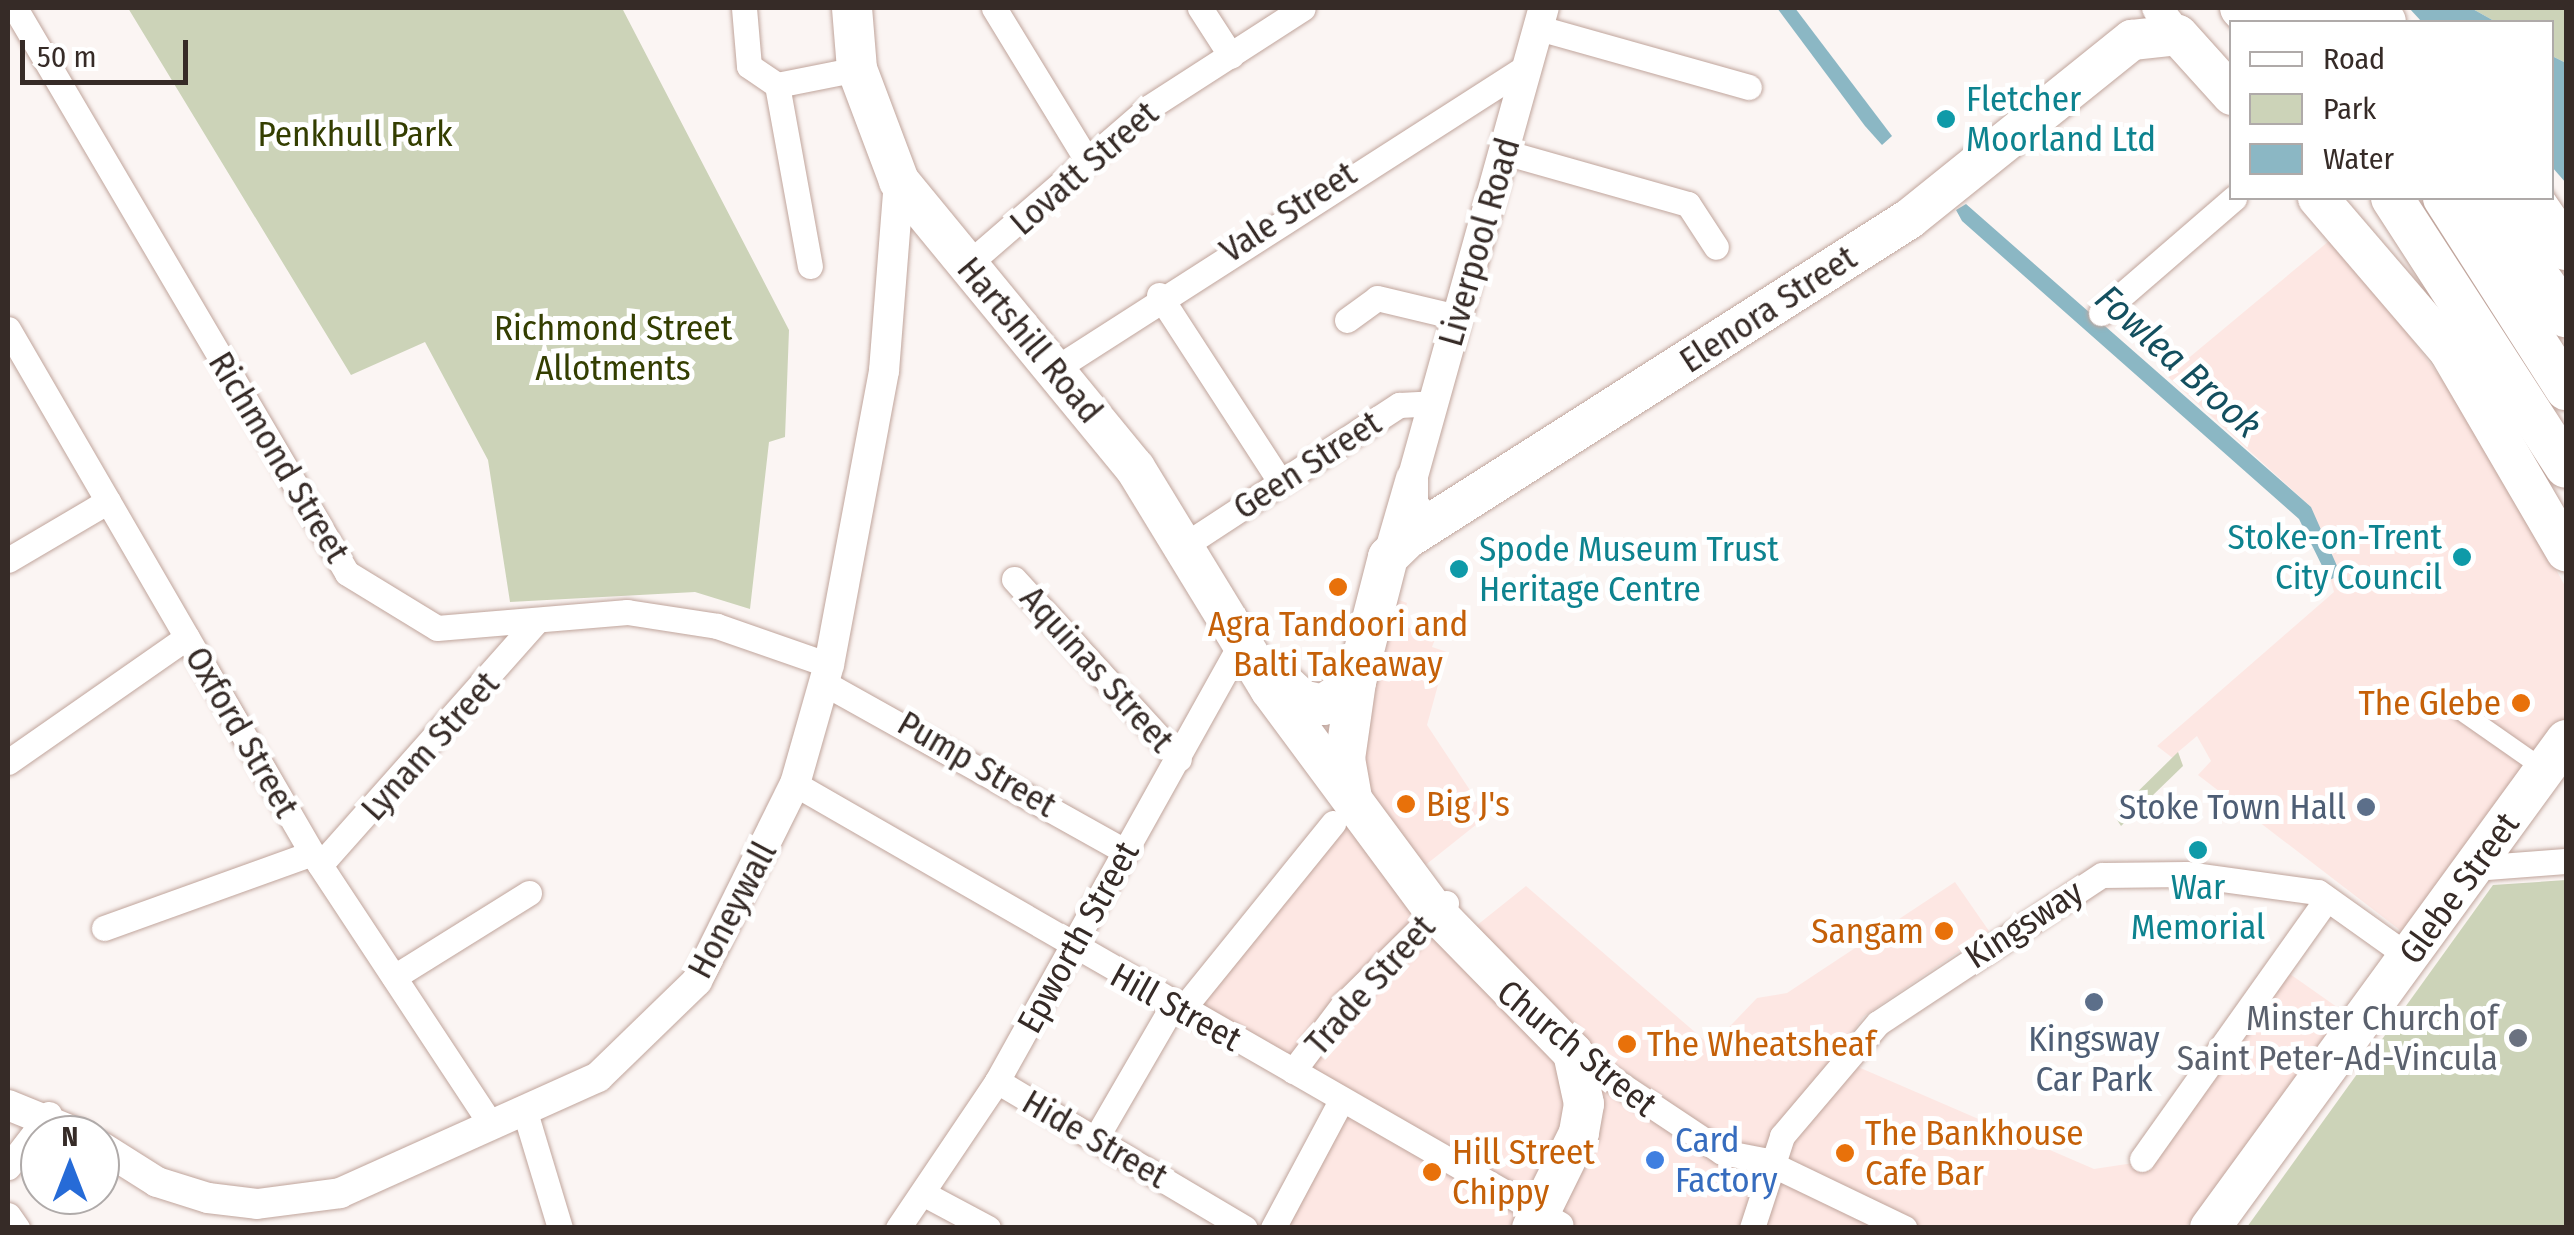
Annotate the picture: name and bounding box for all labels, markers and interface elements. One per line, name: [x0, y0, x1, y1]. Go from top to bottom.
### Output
scale bar: [25, 20, 192, 82]
legend: [2229, 20, 2554, 200]
text: 50 m: [37, 39, 97, 75]
text: Road: [2323, 41, 2385, 77]
place label: Fletcher Moorland Ltd: [1966, 78, 2156, 160]
text: Park: [2323, 91, 2376, 127]
street label: Lovatt Street: [1001, 92, 1167, 244]
marker: Fletcher Moorland Ltd: [1935, 108, 1957, 130]
park label: Penkhull Park: [258, 113, 452, 155]
street label: Liverpool Road: [1429, 133, 1529, 351]
text: Water: [2323, 141, 2394, 177]
street label: Vale Street: [1212, 152, 1364, 272]
street label: Elenora Street: [1672, 236, 1864, 382]
street label: Hartshill Road: [949, 249, 1111, 431]
water label: Fowlea Brook: [2086, 276, 2270, 448]
park label: Richmond Street Allotments: [494, 307, 732, 389]
street label: Richmond Street: [200, 344, 358, 570]
street label: Geen Street: [1225, 402, 1389, 528]
place label: Stoke-on-Trent City Council: [2228, 516, 2442, 598]
place label: Spode Museum Trust Heritage Centre: [1479, 528, 1779, 610]
marker: Stoke-on-Trent City Council: [2451, 546, 2473, 568]
marker: Spode Museum Trust Heritage Centre: [1448, 558, 1470, 580]
marker: Agra Tandoori and Balti Takeaway: [1327, 576, 1349, 598]
street label: Aquinas Street: [1012, 577, 1182, 761]
place label: Agra Tandoori and Balti Takeaway: [1208, 603, 1468, 685]
street label: Oxford Street: [176, 639, 308, 825]
street label: Lynam Street: [352, 663, 508, 829]
place label: The Glebe: [2359, 682, 2501, 724]
marker: The Glebe: [2510, 692, 2532, 714]
street label: Pump Street: [890, 702, 1064, 826]
place label: Big J's: [1426, 783, 1510, 825]
place label: Stoke Town Hall: [2119, 786, 2346, 828]
marker: Big J's: [1395, 793, 1417, 815]
marker: Stoke Town Hall: [2355, 796, 2377, 818]
street label: Glebe Street: [2390, 804, 2528, 972]
street label: Epworth Street: [1008, 834, 1148, 1040]
street label: Honeywall: [679, 835, 785, 985]
marker: War Memorial: [2187, 839, 2209, 861]
place label: War Memorial: [2131, 866, 2265, 948]
street label: Kingsway: [1957, 871, 2091, 977]
street label: Trade Street: [1296, 906, 1444, 1064]
place label: Sangam: [1811, 910, 1924, 952]
marker: Sangam: [1933, 920, 1955, 942]
street label: Hill Street: [1103, 954, 1249, 1060]
street label: Church Street: [1489, 971, 1665, 1125]
marker: Kingsway Car Park: [2083, 991, 2105, 1013]
place label: Minster Church of Saint Peter-Ad-Vincula: [2177, 997, 2498, 1079]
place label: Kingsway Car Park: [2028, 1018, 2160, 1100]
place label: The Wheatsheaf: [1647, 1023, 1876, 1065]
marker: Minster Church of Saint Peter-Ad-Vincula: [2507, 1027, 2529, 1049]
marker: The Wheatsheaf: [1616, 1033, 1638, 1055]
street label: Hide Street: [1015, 1081, 1175, 1197]
place label: The Bankhouse Cafe Bar: [1865, 1112, 2084, 1194]
north arrow: [20, 1115, 120, 1215]
place label: Card Factory: [1675, 1119, 1778, 1201]
text: N: [62, 1120, 78, 1153]
place label: Hill Street Chippy: [1452, 1131, 1595, 1213]
marker: The Bankhouse Cafe Bar: [1834, 1142, 1856, 1164]
marker: Card Factory: [1644, 1149, 1666, 1171]
marker: Hill Street Chippy: [1421, 1161, 1443, 1183]

